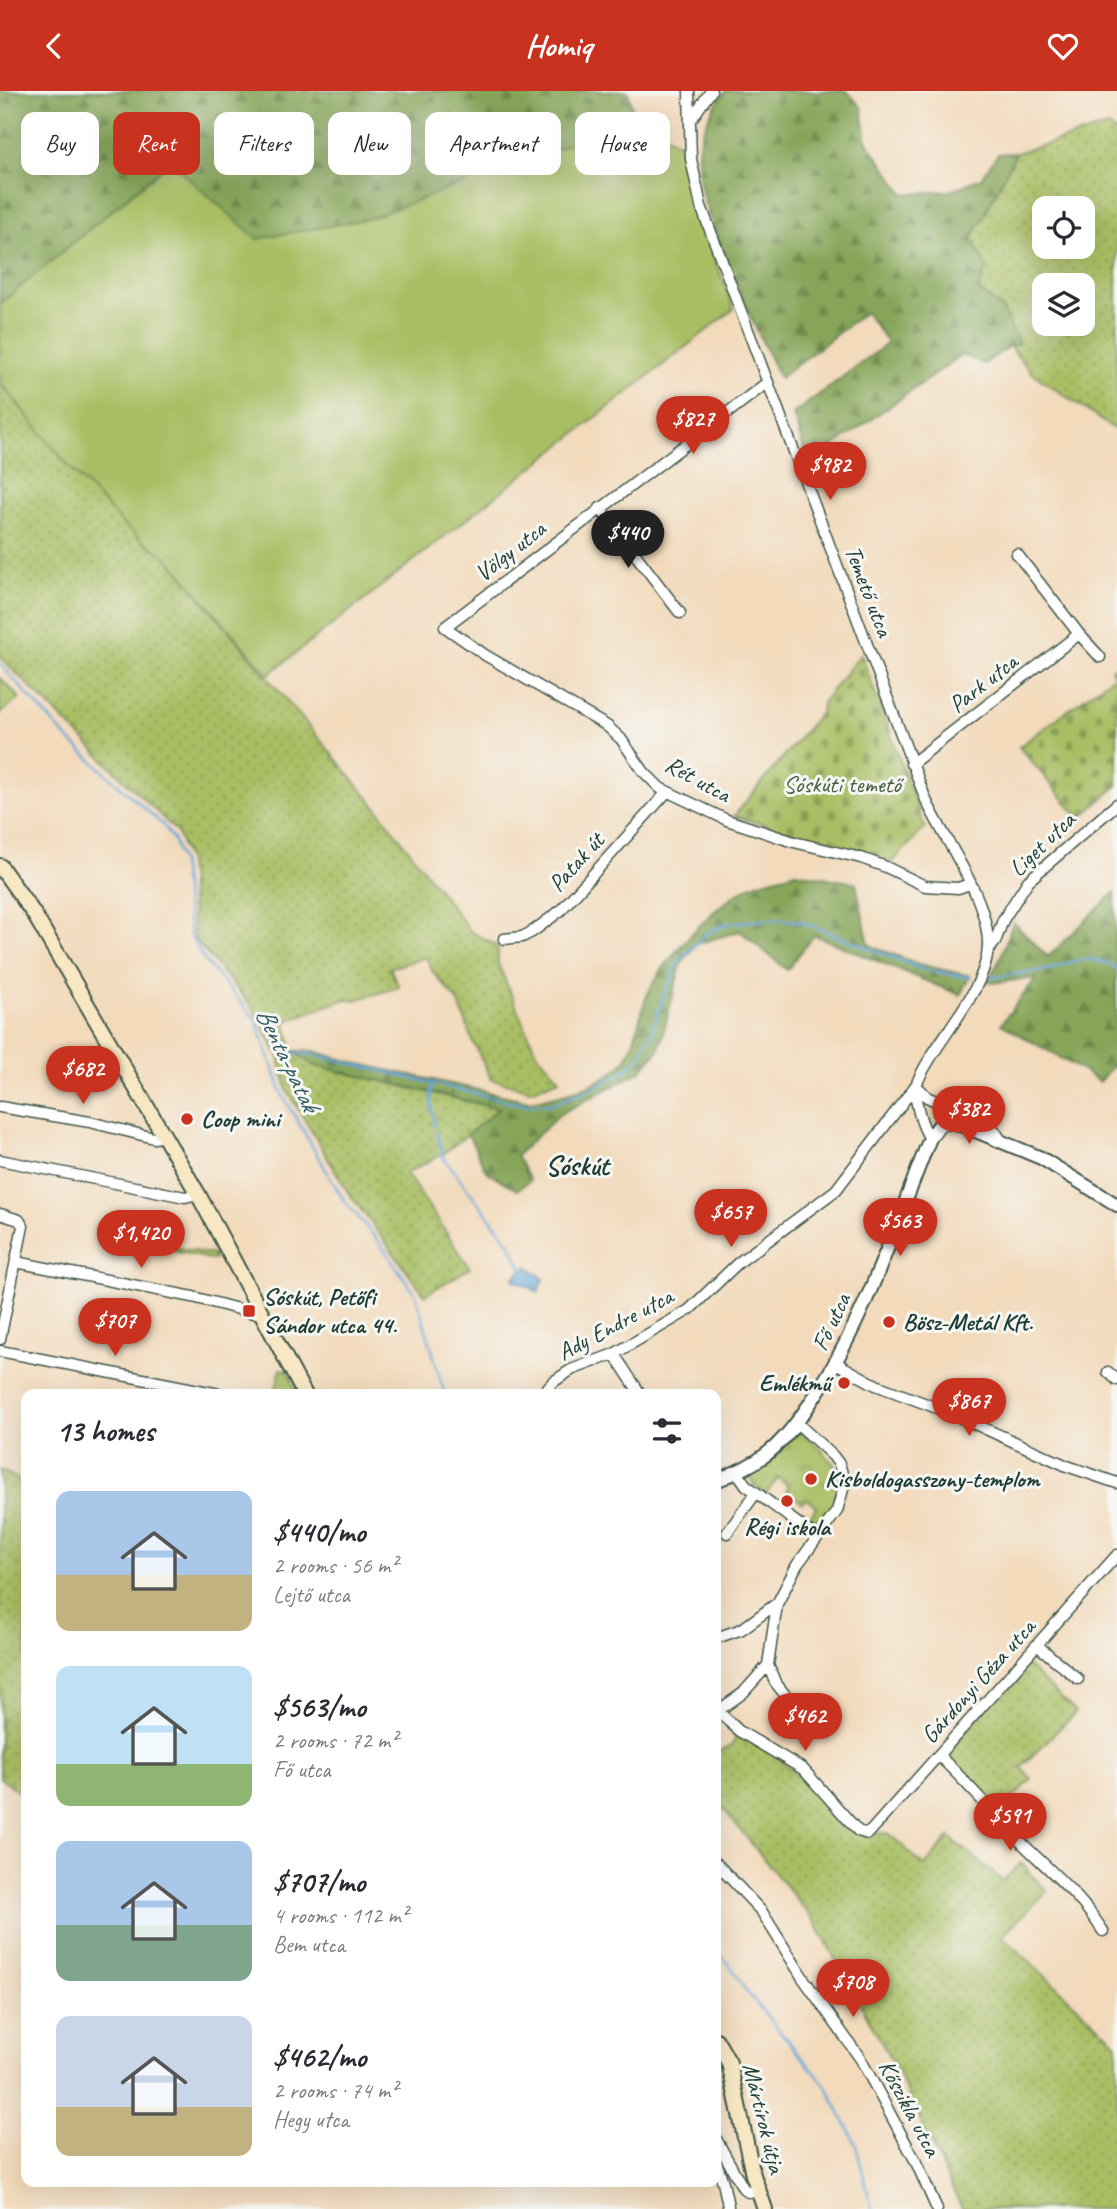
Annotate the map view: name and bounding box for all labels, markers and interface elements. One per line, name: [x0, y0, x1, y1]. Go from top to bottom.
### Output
text: Homiq: [525, 25, 592, 66]
icon: back: [35, 27, 73, 65]
icon: heart: [1044, 27, 1082, 65]
chip: Buy: [21, 112, 99, 175]
chip: Rent: [113, 112, 200, 175]
chip: Filters: [214, 112, 314, 175]
chip: New: [328, 112, 411, 175]
chip: Apartment: [425, 112, 561, 175]
chip: House: [575, 112, 670, 175]
map controls: [1032, 196, 1095, 336]
button: locate: [1032, 196, 1095, 259]
button: layers: [1032, 273, 1095, 336]
pin: $827: [652, 397, 734, 456]
text: $827: [672, 404, 714, 433]
pin: $982: [789, 443, 871, 502]
text: $982: [809, 450, 851, 479]
pin: $440: [587, 511, 669, 570]
street label: Völgy utca: [469, 513, 552, 588]
text: $440: [607, 518, 649, 547]
street label: Temető utca: [838, 541, 901, 642]
street label: Park utca: [943, 646, 1025, 719]
street label: Rét utca: [660, 749, 737, 810]
park label: Sóskúti temető: [783, 769, 904, 799]
street label: Liget utca: [1002, 804, 1083, 883]
street label: Patak út: [542, 825, 612, 898]
water label: Benta-patak: [248, 1002, 329, 1121]
pin: $682: [42, 1047, 124, 1106]
text: $682: [62, 1054, 104, 1083]
pin: $382: [928, 1087, 1010, 1146]
text: $382: [948, 1094, 990, 1123]
place label: Coop mini: [201, 1104, 283, 1134]
marker: Coop mini: [179, 1111, 195, 1127]
district label: Sóskút: [545, 1148, 612, 1183]
pin: $657: [690, 1189, 772, 1249]
text: $657: [710, 1197, 752, 1226]
pin: $563: [859, 1199, 941, 1258]
text: $563: [879, 1206, 921, 1235]
pin: $1,420: [84, 1211, 198, 1270]
text: $1,420: [113, 1218, 169, 1247]
street label: Ady Endre utca: [552, 1280, 680, 1367]
place label: Sóskút, Petőfi Sándor utca 44.: [263, 1282, 398, 1340]
street label: Fő utca: [805, 1287, 858, 1356]
pin: $707: [74, 1299, 156, 1358]
marker: Sóskút, Petőfi Sándor utca 44.: [241, 1303, 257, 1319]
text: $707: [94, 1306, 136, 1335]
place label: Bösz-Metál Kft.: [903, 1307, 1034, 1337]
marker: Bösz-Metál Kft.: [881, 1314, 897, 1330]
place label: Emlékmű: [759, 1368, 834, 1398]
marker: Emlékmű: [836, 1375, 852, 1391]
pin: $867: [928, 1379, 1010, 1438]
text: $867: [948, 1386, 990, 1415]
text: 13 homes: [56, 1412, 154, 1450]
icon: filters: [648, 1412, 686, 1450]
place label: Kisboldogasszony-templom: [825, 1464, 1041, 1494]
marker: Kisboldogasszony-templom: [803, 1471, 819, 1487]
marker: Régi iskola: [779, 1493, 795, 1509]
place label: Régi iskola: [744, 1512, 832, 1542]
text: $440/mo: [273, 1513, 365, 1551]
icon: home: [112, 1519, 196, 1603]
text: 2 rooms · 56 m²: [273, 1551, 397, 1580]
text: Lejtő utca: [273, 1580, 350, 1609]
street label: Gárdonyi Géza utca: [914, 1611, 1043, 1749]
text: $563/mo: [273, 1688, 366, 1726]
pin: $462: [764, 1693, 846, 1753]
icon: home: [112, 1694, 196, 1778]
text: $462: [784, 1701, 826, 1730]
text: 2 rooms · 72 m²: [273, 1726, 397, 1755]
text: Fő utca: [273, 1755, 331, 1784]
pin: $591: [969, 1793, 1051, 1853]
text: $591: [990, 1801, 1030, 1830]
text: $707/mo: [273, 1863, 365, 1901]
icon: home: [112, 1869, 196, 1953]
text: 4 rooms · 112 m²: [273, 1901, 408, 1930]
text: Bem utca: [273, 1930, 345, 1959]
pin: $708: [812, 1959, 894, 2019]
text: $708: [832, 1967, 874, 1996]
text: $462/mo: [273, 2038, 366, 2076]
icon: home: [112, 2044, 196, 2128]
street label: Kőszikla utca: [872, 2055, 949, 2163]
street label: Mártírok útja: [736, 2060, 793, 2178]
text: 2 rooms · 74 m²: [273, 2076, 397, 2105]
text: Hegy utca: [273, 2105, 349, 2134]

